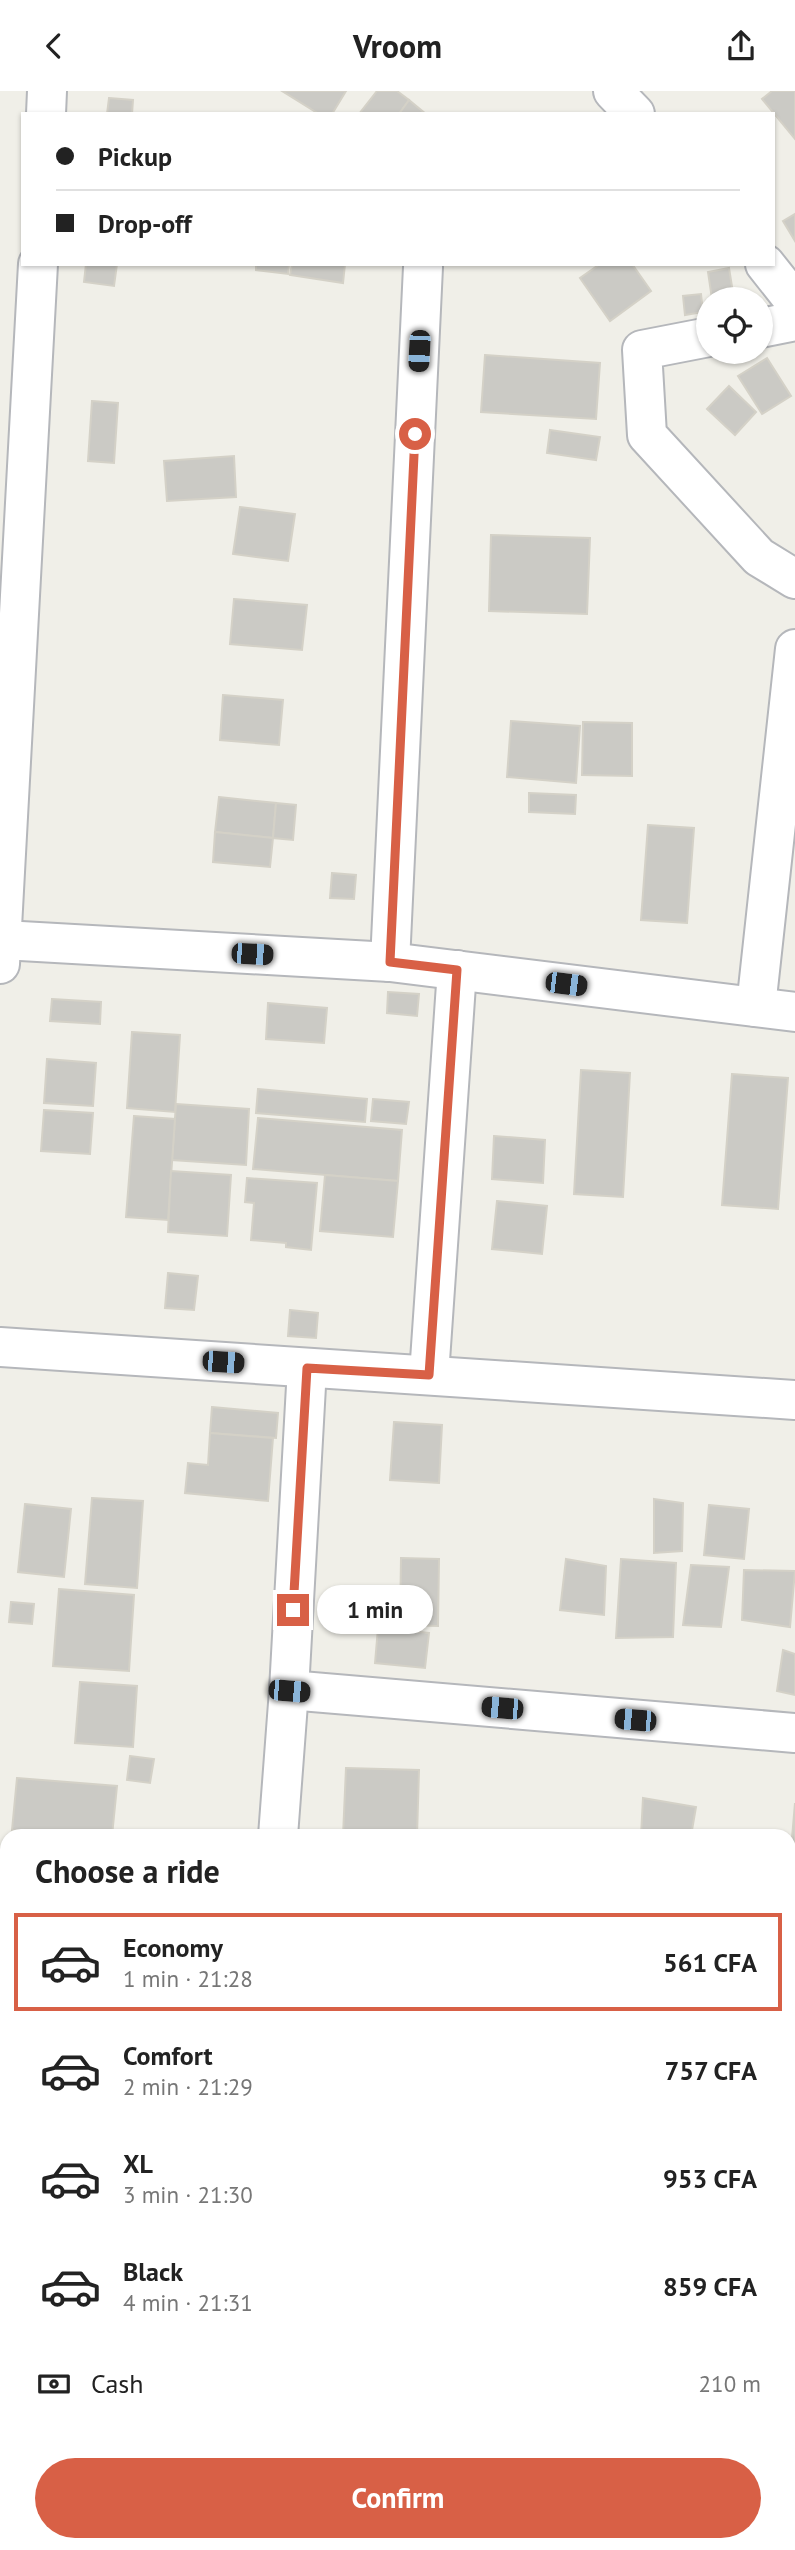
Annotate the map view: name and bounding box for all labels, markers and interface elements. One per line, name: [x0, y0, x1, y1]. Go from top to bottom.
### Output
text: Vroom: [353, 25, 442, 67]
icon: back: [35, 27, 73, 65]
icon: share: [722, 27, 760, 65]
text: Pickup: [98, 140, 172, 173]
text: Drop-off: [98, 207, 192, 240]
map controls: [696, 287, 773, 364]
button: locate: [696, 287, 773, 364]
car: [408, 329, 431, 373]
route start: [399, 418, 431, 450]
car: [231, 942, 274, 966]
car: [544, 971, 589, 997]
car: [202, 1350, 245, 1374]
callout: 1 min: [318, 1585, 433, 1635]
route end: [277, 1594, 309, 1626]
text: 1 min: [347, 1595, 403, 1624]
car: [268, 1679, 311, 1703]
car: [481, 1696, 524, 1720]
car: [614, 1708, 657, 1732]
text: Choose a ride: [35, 1850, 220, 1892]
icon: car: [39, 1931, 102, 1994]
text: Economy: [123, 1931, 223, 1964]
text: 561 CFA: [663, 1946, 757, 1979]
text: 1 min · 21:28: [123, 1964, 253, 1993]
icon: car: [39, 2039, 102, 2102]
text: Comfort: [123, 2039, 213, 2072]
text: 757 CFA: [664, 2054, 757, 2087]
text: 2 min · 21:29: [123, 2072, 253, 2101]
icon: car: [39, 2147, 102, 2210]
text: XL: [123, 2147, 153, 2180]
text: 953 CFA: [663, 2162, 757, 2195]
text: 3 min · 21:30: [123, 2180, 253, 2209]
icon: car: [39, 2255, 102, 2318]
text: Black: [123, 2255, 183, 2288]
text: 859 CFA: [663, 2270, 757, 2303]
text: 4 min · 21:31: [123, 2288, 253, 2317]
icon: cash: [35, 2365, 73, 2403]
text: Cash: [91, 2367, 143, 2400]
text: 210 m: [699, 2369, 761, 2398]
button: Confirm: [35, 2458, 761, 2538]

